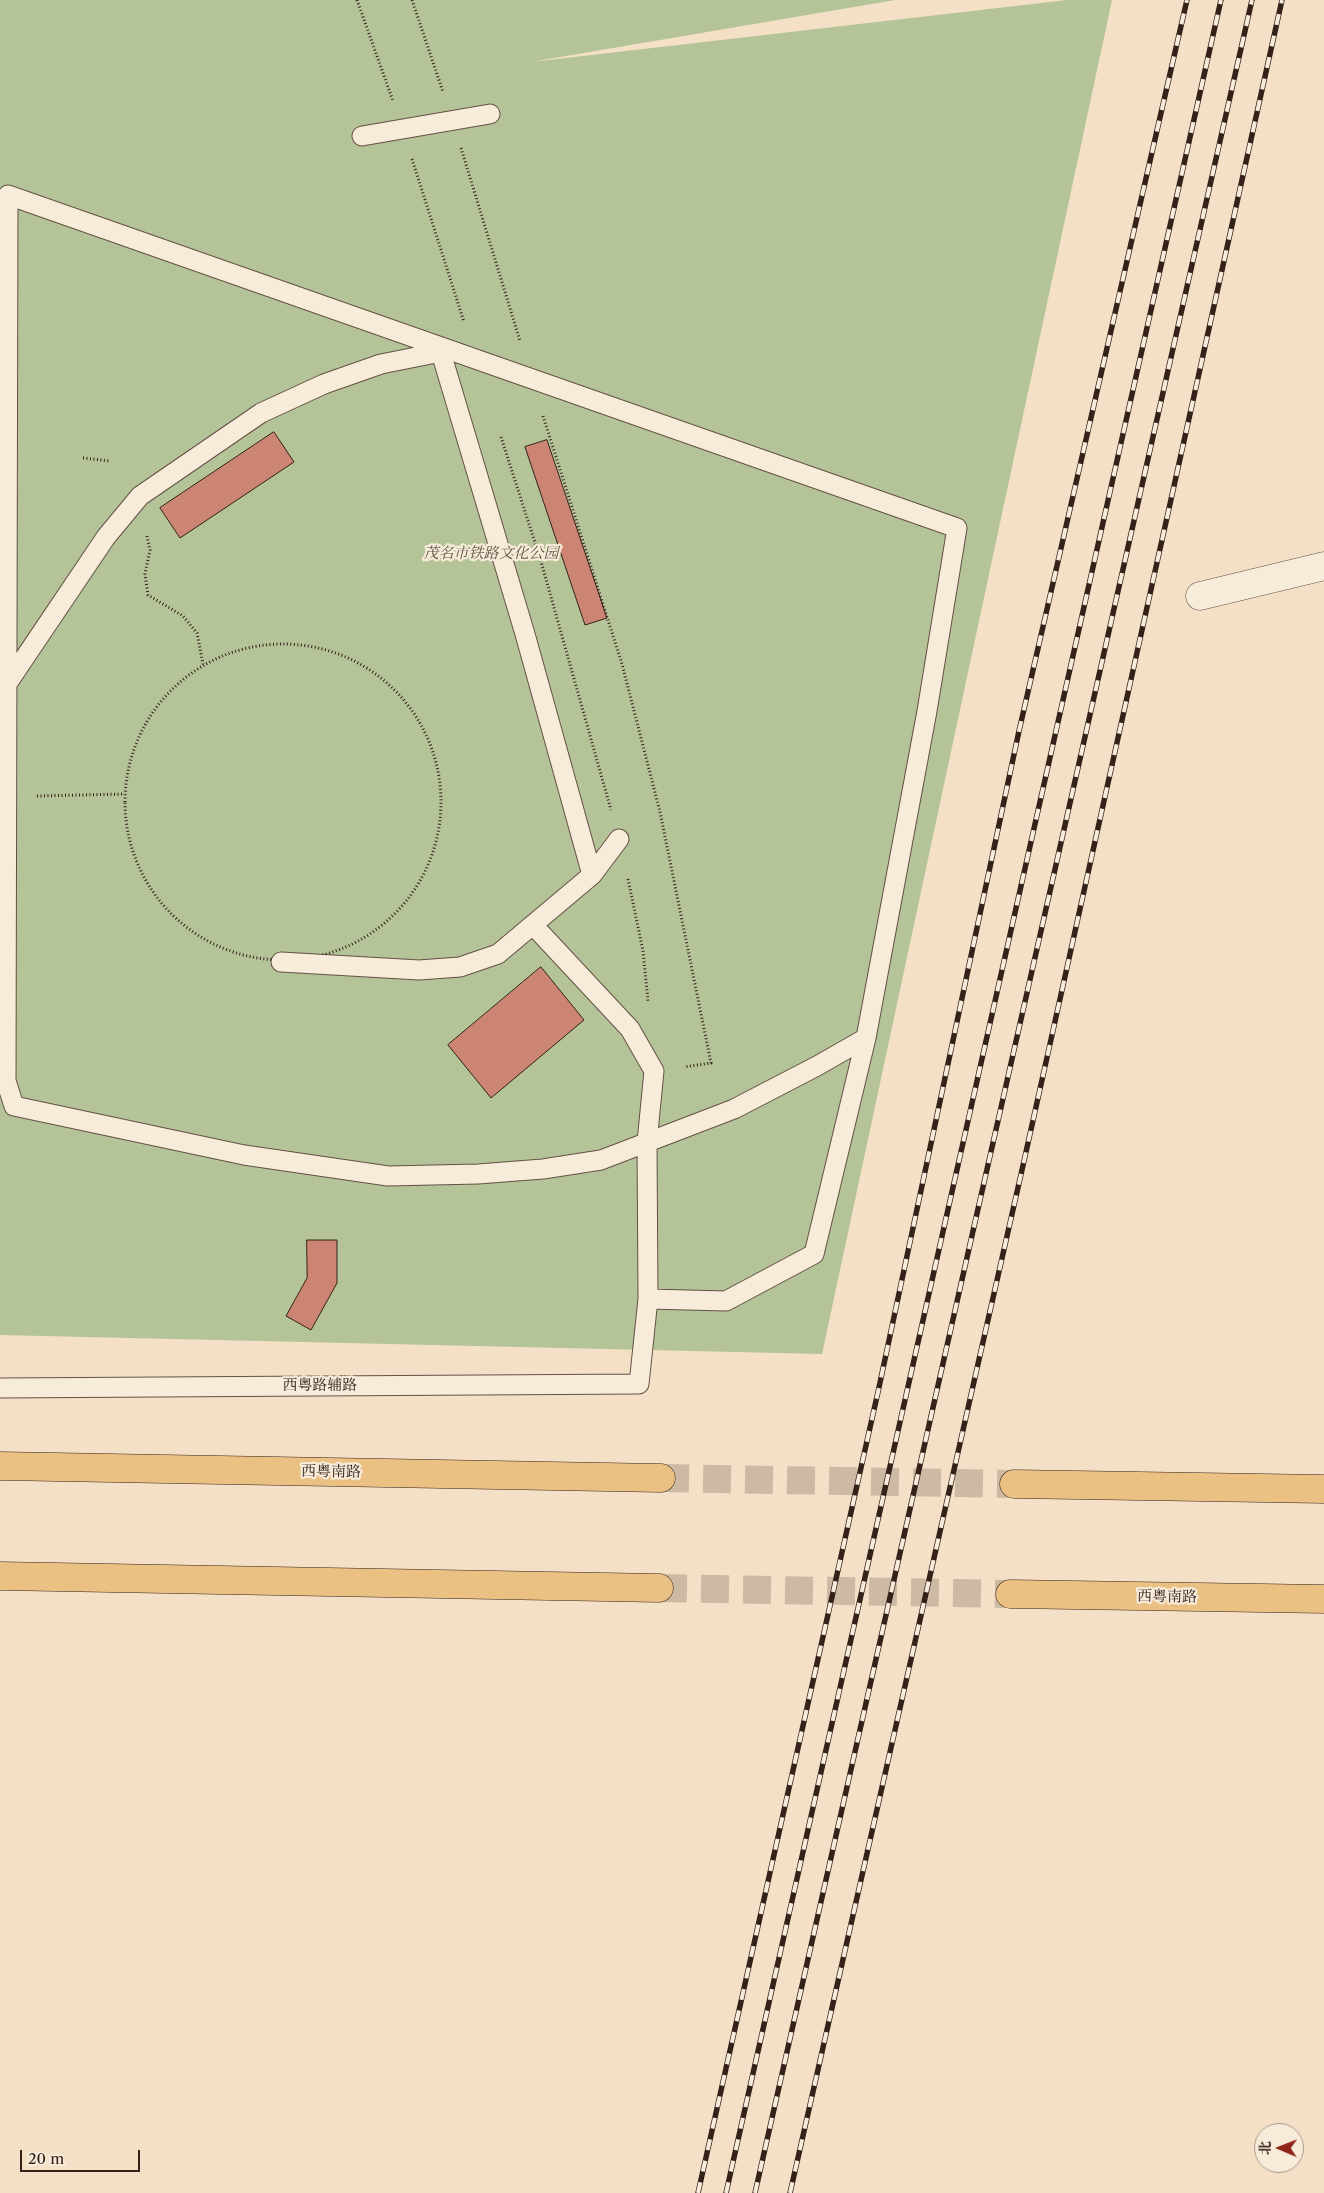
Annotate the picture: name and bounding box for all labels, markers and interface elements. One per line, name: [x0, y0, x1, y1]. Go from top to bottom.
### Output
park label: 茂名市铁路文化公园: [424, 545, 558, 563]
street label: 西粤路辅路: [283, 1377, 357, 1395]
street label: 西粤南路: [301, 1462, 361, 1482]
street label: 西粤南路: [1137, 1587, 1197, 1607]
north arrow: [1254, 2123, 1304, 2173]
scale bar: [22, 2140, 142, 2172]
text: 北: [1256, 2141, 1274, 2155]
text: 20 m: [28, 2149, 64, 2168]

